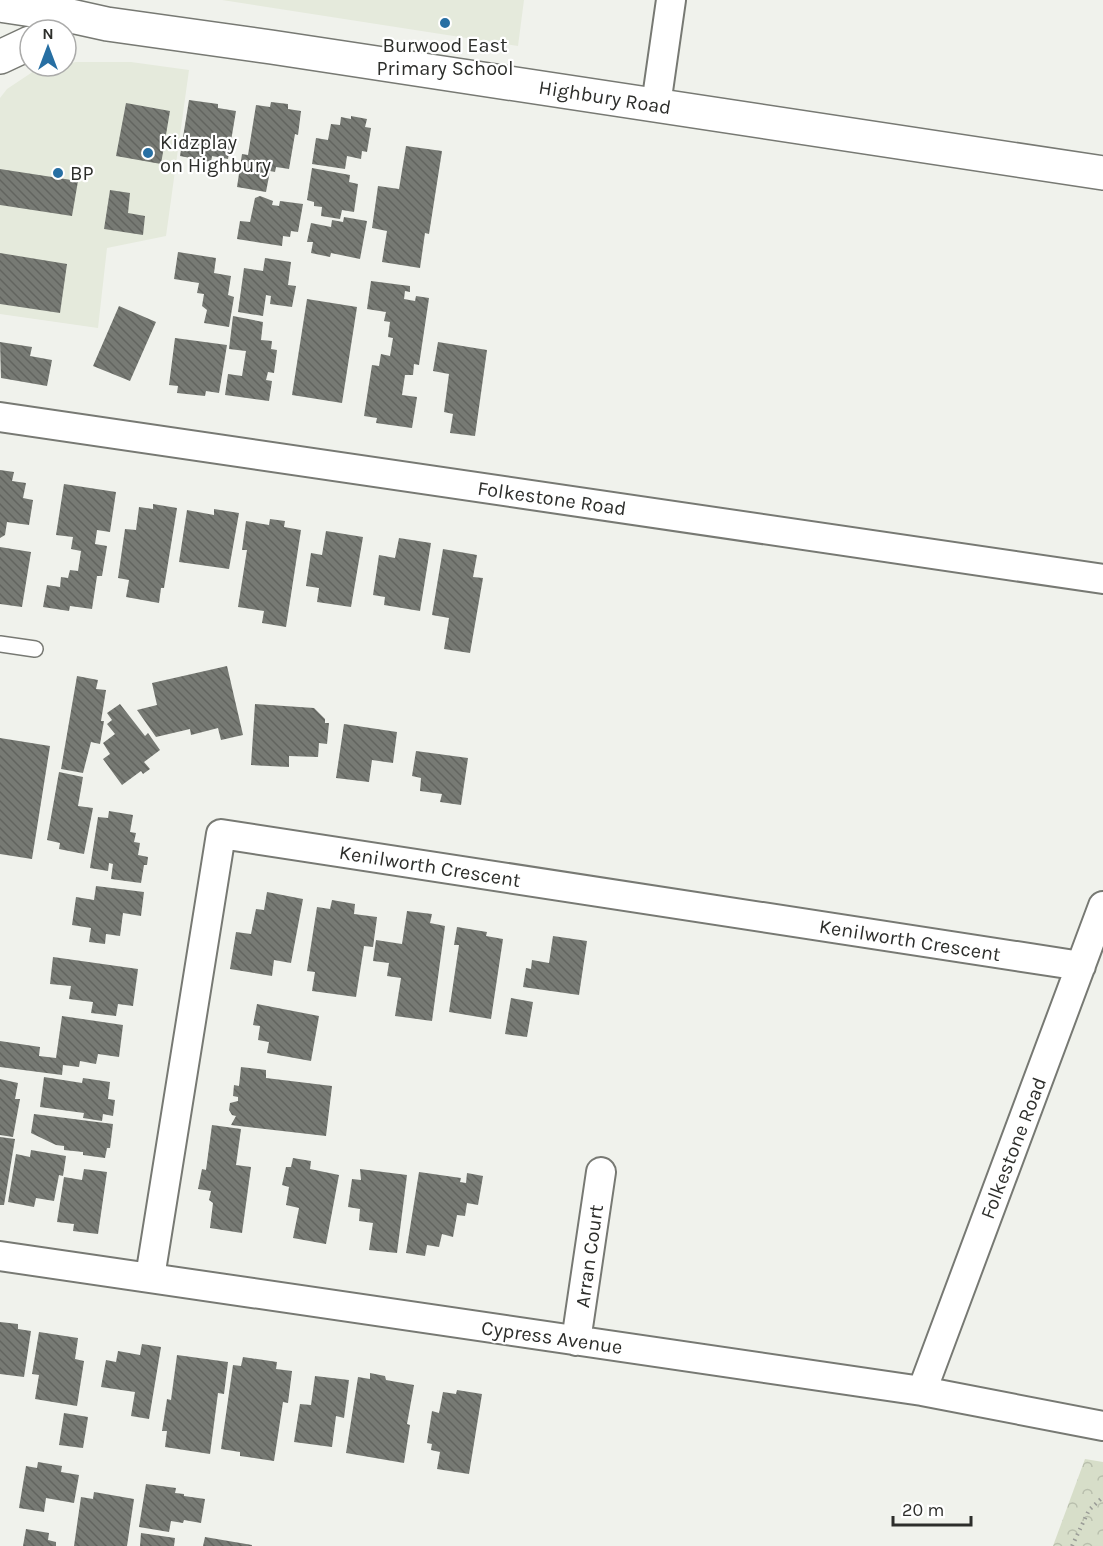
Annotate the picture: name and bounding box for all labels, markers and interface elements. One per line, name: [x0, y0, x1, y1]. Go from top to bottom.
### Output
marker: Burwood East Primary School: [438, 16, 452, 30]
north arrow: [18, 18, 78, 78]
text: N: [42, 24, 54, 43]
place label: Burwood East Primary School: [376, 34, 514, 80]
street label: Highbury Road: [537, 76, 673, 119]
place label: Kidzplay on Highbury: [160, 131, 271, 177]
marker: Kidzplay on Highbury: [141, 146, 155, 160]
place label: BP: [70, 162, 94, 185]
marker: BP: [51, 166, 65, 180]
street label: Folkestone Road: [476, 477, 628, 520]
street label: Kenilworth Crescent: [338, 841, 523, 892]
street label: Kenilworth Crescent: [818, 915, 1003, 966]
street label: Folkestone Road: [976, 1074, 1051, 1222]
street label: Arran Court: [571, 1203, 608, 1309]
street label: Cypress Avenue: [480, 1316, 624, 1359]
scale bar: [893, 1489, 971, 1527]
text: 20 m: [902, 1499, 944, 1521]

